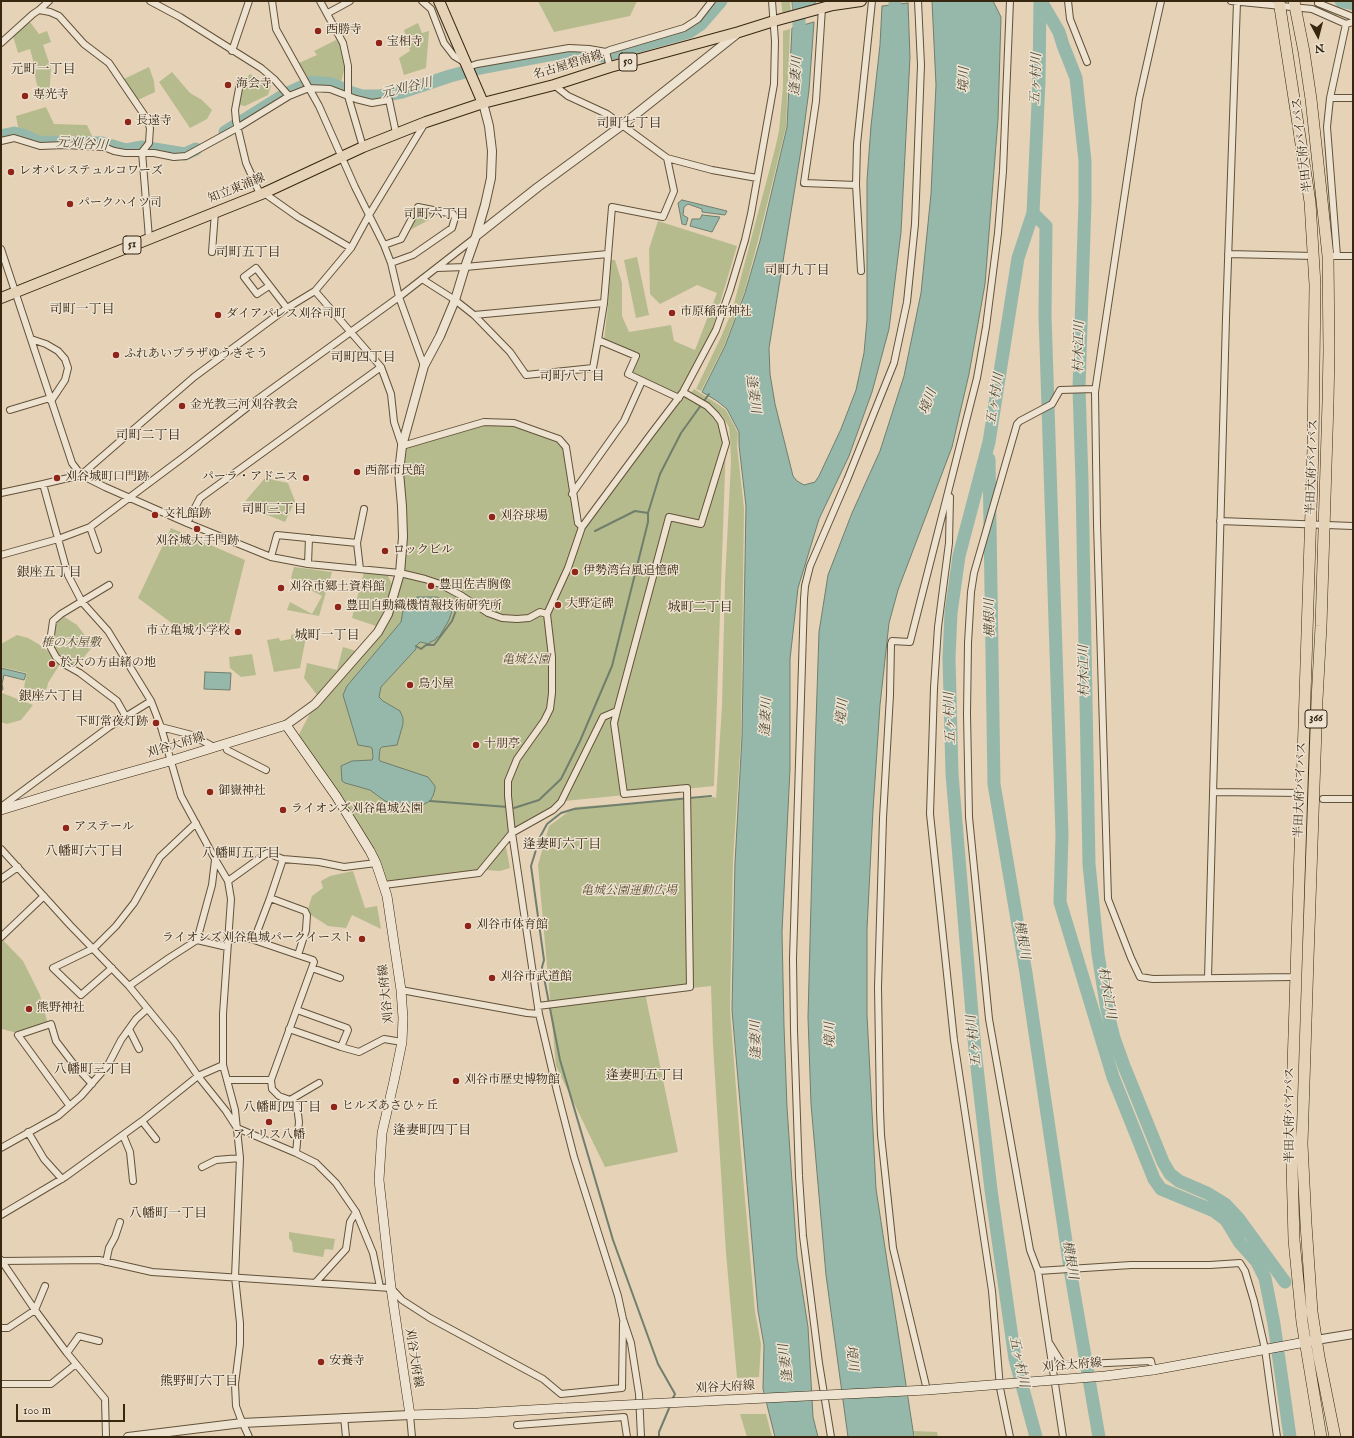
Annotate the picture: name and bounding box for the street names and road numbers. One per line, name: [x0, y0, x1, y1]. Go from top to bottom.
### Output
street label: 名古屋碧南線: [531, 49, 605, 83]
road number: 50: [619, 53, 637, 71]
street label: 半田大府パイパス: [1290, 96, 1316, 194]
street label: 知立東浦線: [206, 171, 268, 207]
road number: 51: [123, 236, 141, 254]
street label: 半田大府パイパス: [1304, 419, 1322, 515]
road number: 366: [1305, 710, 1327, 728]
street label: 刈谷大府線: [145, 730, 207, 762]
street label: 半田大府パイパス: [1292, 742, 1310, 838]
street label: 刈谷大府線: [377, 963, 397, 1025]
street label: 半田大府パイパス: [1284, 1067, 1298, 1163]
street label: 刈谷大府線: [401, 1327, 425, 1389]
street label: 刈谷大府線: [1041, 1356, 1103, 1376]
street label: 刈谷大府線: [695, 1379, 755, 1397]

